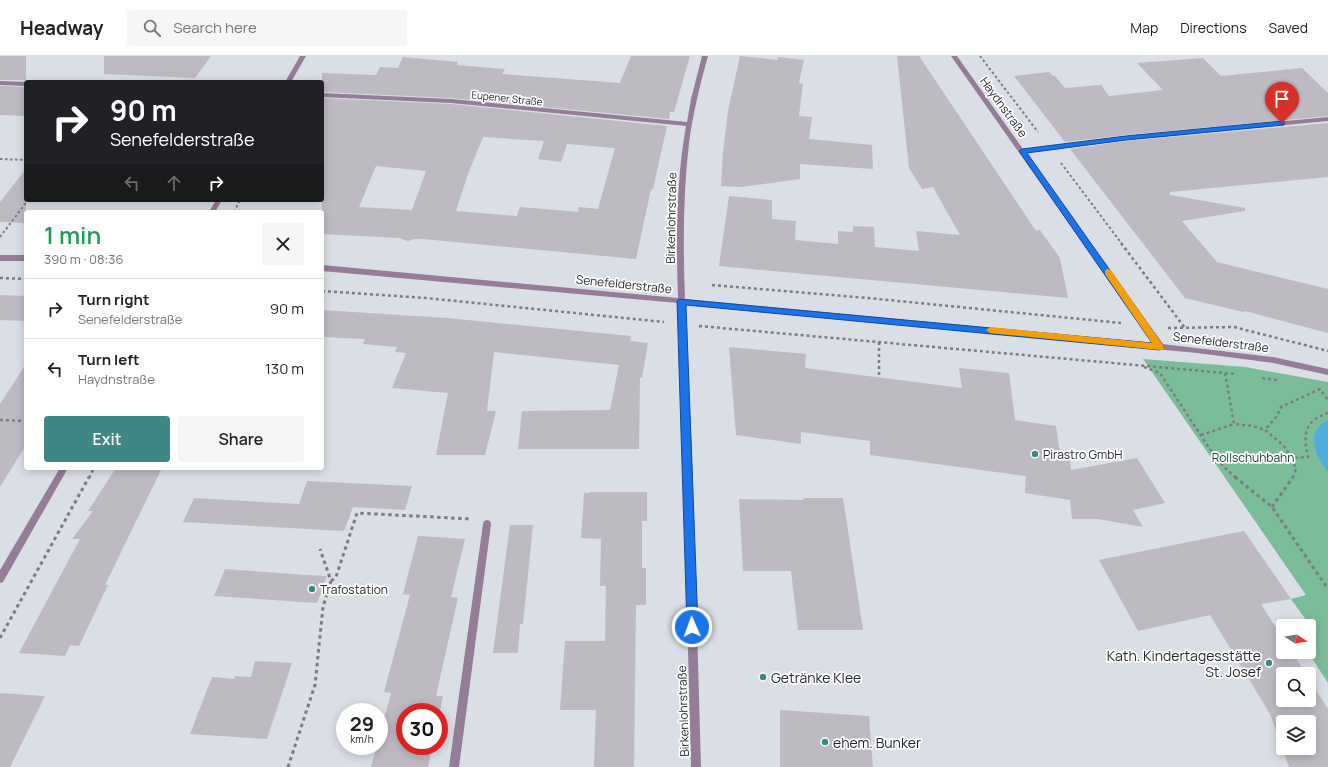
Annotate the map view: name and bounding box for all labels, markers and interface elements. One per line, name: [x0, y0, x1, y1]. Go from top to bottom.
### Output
search box: [127, 10, 407, 46]
text: Headway: [20, 15, 103, 41]
icon: search: [141, 17, 163, 39]
text: Search here: [173, 17, 257, 38]
text: Map: [1130, 18, 1158, 37]
text: Directions: [1180, 18, 1247, 37]
text: Saved: [1269, 18, 1308, 37]
street label: Haydnstraße: [976, 73, 1032, 141]
pin: [1265, 82, 1299, 123]
street label: Eupener Straße: [471, 87, 543, 109]
icon: arrive: [1271, 88, 1293, 110]
text: 90 m: [110, 91, 177, 129]
icon: right: [44, 96, 96, 148]
text: Senefelderstraße: [110, 127, 255, 151]
icon: left: [121, 172, 143, 194]
icon: ahead: [163, 172, 185, 194]
icon: right: [205, 172, 227, 194]
street label: Birkenlohrstraße: [662, 172, 680, 264]
text: 1 min: [44, 218, 101, 251]
button: close: [262, 223, 304, 265]
text: 390 m · 08:36: [44, 250, 124, 268]
street label: Senefelderstraße: [575, 271, 673, 297]
text: Turn right: [78, 289, 149, 310]
icon: right: [44, 298, 66, 320]
text: 90 m: [270, 298, 304, 319]
text: Senefelderstraße: [78, 310, 182, 328]
street label: Senefelderstraße: [1172, 328, 1270, 356]
text: Turn left: [78, 349, 140, 370]
icon: left: [44, 358, 66, 380]
text: 130 m: [265, 358, 304, 379]
text: Haydnstraße: [78, 370, 155, 388]
button: Exit: [44, 416, 170, 462]
button: Share: [178, 416, 304, 462]
place label: Pirastro GmbH: [1043, 446, 1123, 463]
marker: Pirastro GmbH: [1030, 449, 1040, 459]
park label: Rollschuhbahn: [1212, 449, 1294, 466]
place label: Trafostation: [320, 581, 388, 598]
marker: Trafostation: [307, 584, 317, 594]
position arrow: [671, 606, 713, 648]
north arrow: [1276, 619, 1316, 659]
map controls: [1276, 619, 1316, 755]
place label: Kath. Kindertagesstätte St. Josef: [1107, 646, 1261, 681]
marker: Kath. Kindertagesstätte St. Josef: [1264, 658, 1274, 668]
street label: Birkenlohrstraße: [673, 665, 693, 757]
button: search: [1276, 667, 1316, 707]
place label: Getränke Klee: [771, 668, 861, 687]
marker: Getränke Klee: [758, 672, 768, 682]
speed limit sign: 30: [396, 703, 448, 755]
text: 29: [350, 710, 374, 737]
button: layers: [1276, 715, 1316, 755]
text: km/h: [350, 732, 374, 746]
place label: ehem. Bunker: [833, 733, 921, 752]
marker: ehem. Bunker: [820, 737, 830, 747]

